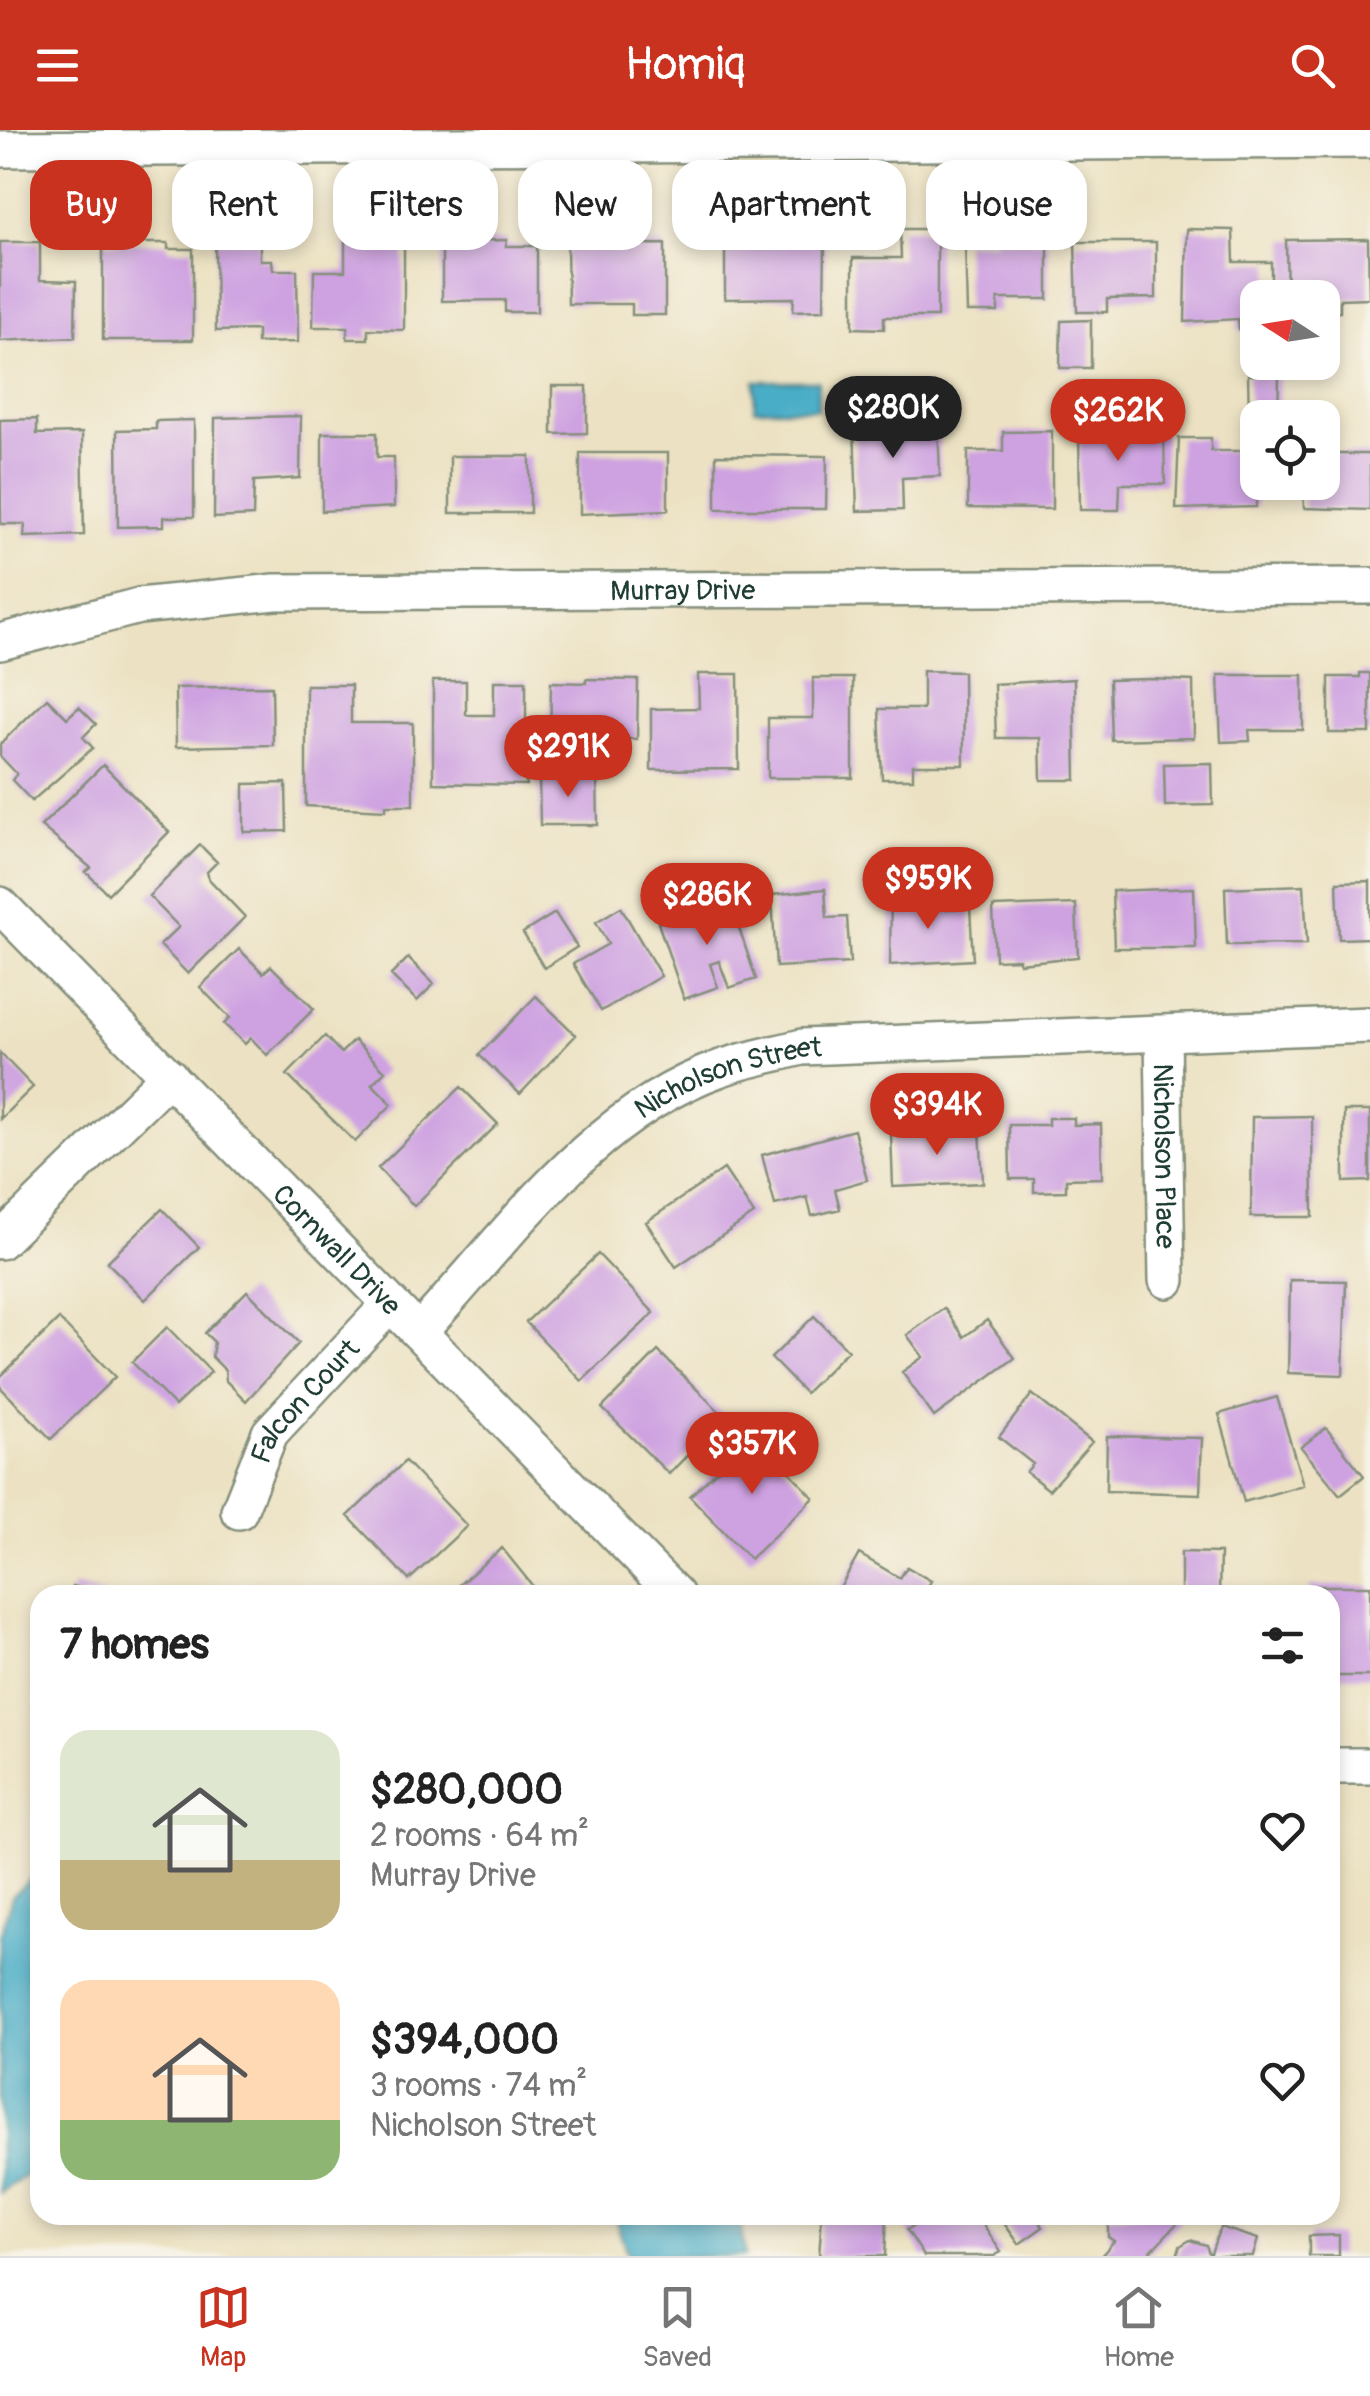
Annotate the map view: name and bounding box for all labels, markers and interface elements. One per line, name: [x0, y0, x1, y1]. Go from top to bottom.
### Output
text: Homiq: [625, 37, 745, 93]
icon: menu: [30, 38, 85, 93]
icon: search: [1285, 38, 1340, 93]
chip: Buy: [30, 160, 152, 250]
chip: Rent: [172, 160, 313, 250]
chip: Filters: [333, 160, 498, 250]
chip: New: [518, 160, 652, 250]
chip: Apartment: [672, 160, 906, 250]
chip: House: [926, 160, 1087, 250]
north arrow: [1240, 280, 1340, 380]
map controls: [1240, 280, 1340, 500]
pin: $280K: [823, 376, 963, 461]
pin: $262K: [1048, 379, 1188, 464]
text: $280K: [847, 388, 939, 428]
text: $262K: [1072, 391, 1164, 431]
button: locate: [1240, 400, 1340, 500]
street label: Murray Drive: [610, 573, 756, 609]
pin: $291K: [498, 715, 638, 800]
text: $291K: [526, 727, 610, 767]
pin: $959K: [858, 847, 998, 932]
text: $959K: [885, 859, 971, 899]
pin: $286K: [637, 863, 777, 948]
text: $286K: [662, 875, 752, 915]
street label: Nicholson Street: [628, 1030, 823, 1127]
street label: Nicholson Place: [1144, 1063, 1182, 1249]
pin: $394K: [867, 1073, 1007, 1158]
text: $394K: [892, 1085, 982, 1125]
street label: Cornwall Drive: [264, 1178, 408, 1323]
street label: Falcon Court: [244, 1332, 368, 1469]
pin: $357K: [682, 1412, 822, 1497]
text: $357K: [708, 1424, 796, 1464]
icon: filters: [1255, 1618, 1310, 1673]
text: 7 homes: [60, 1619, 209, 1671]
text: $280,000: [370, 1764, 563, 1816]
icon: home: [140, 1770, 260, 1890]
icon: heart: [1255, 1803, 1310, 1858]
text: 2 rooms · 64 m²: [370, 1816, 589, 1856]
text: Murray Drive: [370, 1856, 536, 1896]
text: $394,000: [370, 2014, 559, 2066]
icon: home: [140, 2020, 260, 2140]
icon: heart: [1255, 2053, 1310, 2108]
text: 3 rooms · 74 m²: [370, 2066, 587, 2106]
text: Nicholson Street: [370, 2106, 596, 2146]
tab: Map: [196, 2280, 251, 2375]
tab: Saved: [642, 2280, 712, 2375]
tab: Home: [1104, 2280, 1174, 2375]

